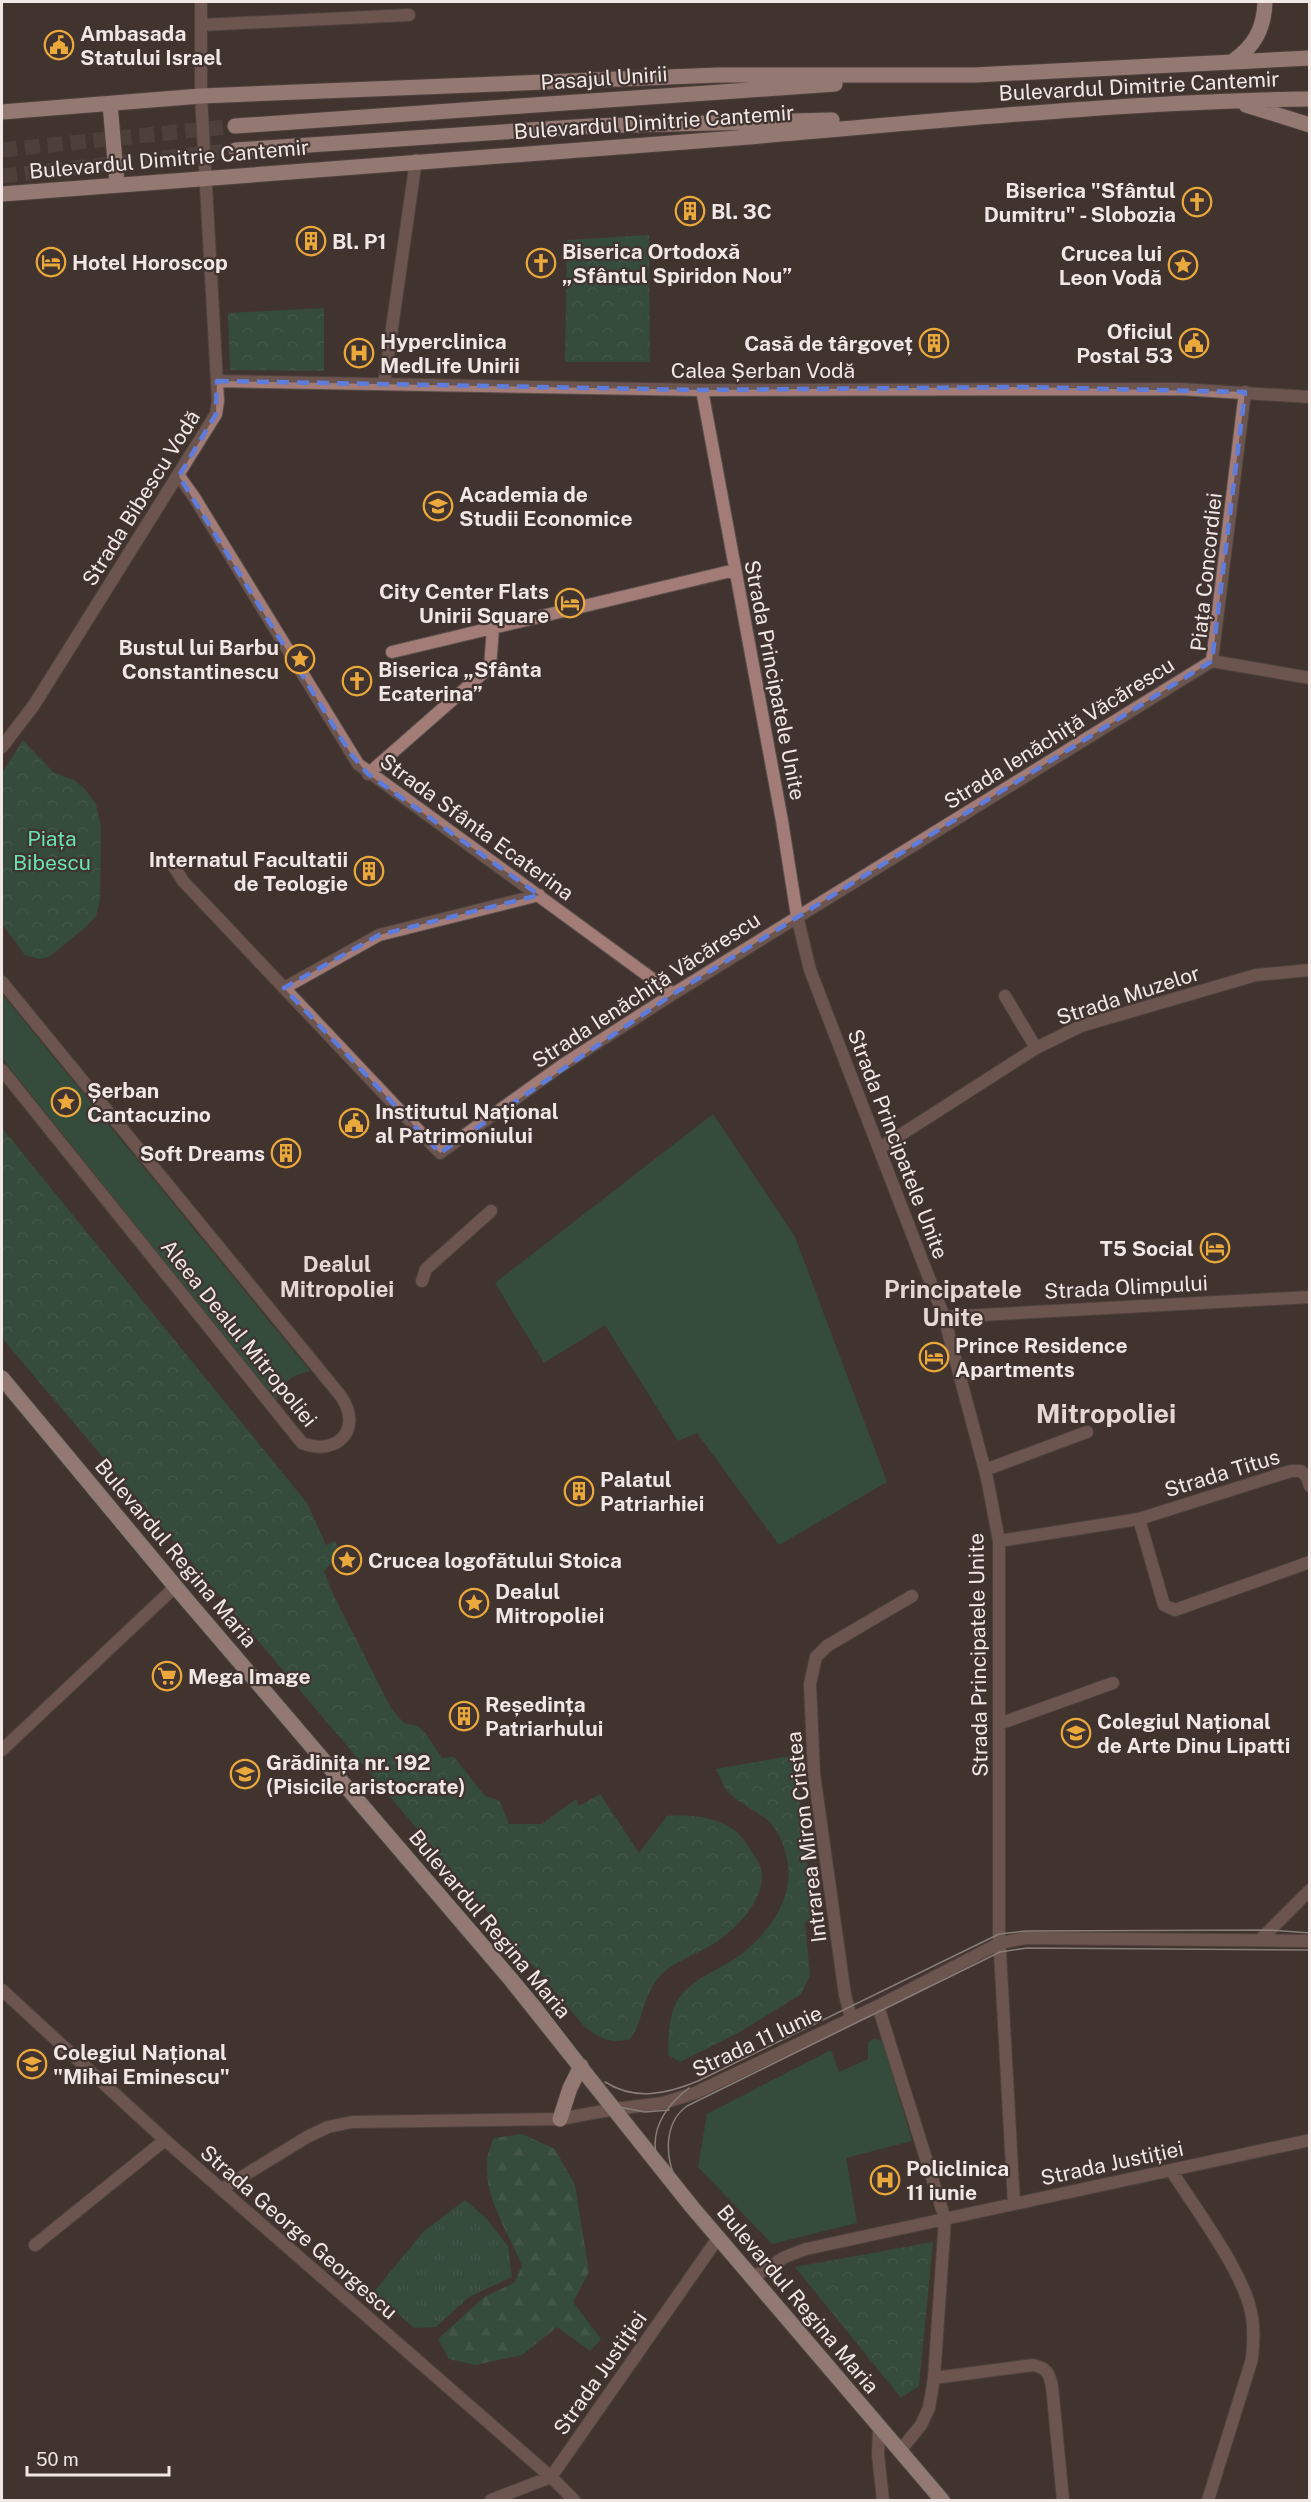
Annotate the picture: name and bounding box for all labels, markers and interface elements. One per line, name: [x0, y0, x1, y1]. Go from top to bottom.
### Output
place label: Ambasada Statului Israel: [80, 21, 222, 70]
public building icon: Ambasada Statului Israel: [43, 29, 75, 61]
street label: Pasajul Unirii: [540, 61, 668, 95]
street label: Bulevardul Dimitrie Cantemir: [998, 66, 1280, 106]
street label: Bulevardul Dimitrie Cantemir: [513, 100, 795, 144]
street label: Bulevardul Dimitrie Cantemir: [28, 134, 310, 184]
place label: Biserica "Sfântul Dumitru" - Slobozia: [984, 178, 1176, 227]
church icon: Biserica "Sfântul Dumitru" - Slobozia: [1181, 186, 1213, 218]
building icon: Bl. 3C: [674, 195, 706, 227]
place label: Bl. 3C: [711, 199, 772, 224]
building icon: Bl. P1: [295, 225, 327, 257]
place label: Bl. P1: [332, 229, 387, 254]
place label: Biserica Ortodoxă „Sfântul Spiridon Nou”: [562, 239, 792, 288]
place label: Crucea lui Leon Vodă: [1059, 241, 1162, 290]
hotel icon: Hotel Horoscop: [35, 246, 67, 278]
church icon: Biserica Ortodoxă „Sfântul Spiridon Nou”: [525, 247, 557, 279]
place icon: Crucea lui Leon Vodă: [1167, 249, 1199, 281]
place label: Hotel Horoscop: [72, 250, 228, 275]
place label: Oficiul Postal 53: [1076, 319, 1173, 368]
building icon: Casă de târgoveț: [918, 327, 950, 359]
public building icon: Oficiul Postal 53: [1178, 327, 1210, 359]
place label: Hyperclinica MedLife Unirii: [380, 329, 520, 378]
place label: Casă de târgoveț: [744, 331, 913, 356]
hospital icon: Hyperclinica MedLife Unirii: [343, 337, 375, 369]
street label: Calea Șerban Vodă: [671, 358, 855, 383]
street label: Strada Bibescu Vodă: [77, 406, 205, 590]
place label: Academia de Studii Economice: [459, 482, 633, 531]
school or university icon: Academia de Studii Economice: [422, 490, 454, 522]
street label: Piața Concordiei: [1185, 492, 1227, 652]
street label: Strada Principatele Unite: [739, 558, 811, 802]
place label: City Center Flats Unirii Square: [379, 579, 549, 628]
hotel icon: City Center Flats Unirii Square: [554, 587, 586, 619]
place label: Bustul lui Barbu Constantinescu: [119, 635, 279, 684]
place icon: Bustul lui Barbu Constantinescu: [284, 643, 316, 675]
street label: Strada Ienăchiță Văcărescu: [939, 652, 1179, 814]
place label: Biserica „Sfânta Ecaterina”: [378, 657, 542, 706]
church icon: Biserica „Sfânta Ecaterina”: [341, 665, 373, 697]
street label: Strada Sfânta Ecaterina: [375, 748, 579, 906]
park label: Piața Bibescu: [13, 826, 91, 875]
place label: Internatul Facultatii de Teologie: [149, 847, 348, 896]
building icon: Internatul Facultatii de Teologie: [353, 855, 385, 887]
street label: Strada Ienăchiță Văcărescu: [527, 907, 765, 1073]
street label: Strada Muzelor: [1053, 960, 1203, 1030]
street label: Strada Principatele Unite: [843, 1026, 953, 1262]
place label: Șerban Cantacuzino: [87, 1078, 211, 1127]
place icon: Șerban Cantacuzino: [50, 1086, 82, 1118]
place label: Institutul Național al Patrimoniului: [375, 1099, 559, 1148]
public building icon: Institutul Național al Patrimoniului: [338, 1107, 370, 1139]
building icon: Soft Dreams: [270, 1137, 302, 1169]
place label: Soft Dreams: [140, 1141, 265, 1166]
hotel icon: T5 Social: [1199, 1232, 1231, 1264]
street label: Aleea Dealul Mitropoliei: [156, 1234, 322, 1432]
place label: T5 Social: [1100, 1236, 1194, 1261]
district label: Dealul Mitropoliei: [280, 1251, 394, 1302]
street label: Strada Olimpului: [1044, 1270, 1208, 1304]
district label: Principatele Unite: [884, 1275, 1022, 1331]
place label: Prince Residence Apartments: [955, 1333, 1128, 1382]
hotel icon: Prince Residence Apartments: [918, 1341, 950, 1373]
district label: Mitropoliei: [1036, 1397, 1176, 1429]
street label: Strada Titus: [1161, 1444, 1283, 1502]
street label: Bulevardul Regina Maria: [90, 1454, 262, 1652]
place label: Palatul Patriarhiei: [600, 1467, 704, 1516]
building icon: Palatul Patriarhiei: [563, 1475, 595, 1507]
street label: Strada Principatele Unite: [963, 1533, 993, 1777]
place icon: Crucea logofătului Stoica: [331, 1544, 363, 1576]
place label: Crucea logofătului Stoica: [368, 1548, 622, 1573]
place label: Dealul Mitropoliei: [495, 1579, 604, 1628]
place icon: Dealul Mitropoliei: [458, 1587, 490, 1619]
supermarket icon: Mega Image: [151, 1660, 183, 1692]
place label: Mega Image: [188, 1664, 311, 1689]
place label: Reședința Patriarhului: [485, 1692, 603, 1741]
building icon: Reședința Patriarhului: [448, 1700, 480, 1732]
place label: Colegiul Național de Arte Dinu Lipatti: [1097, 1709, 1290, 1758]
school or university icon: Colegiul Național de Arte Dinu Lipatti: [1060, 1717, 1092, 1749]
street label: Intrarea Miron Cristea: [781, 1730, 831, 1944]
place label: Grădinița nr. 192 (Pisicile aristocrate): [266, 1750, 465, 1799]
school or university icon: Grădinița nr. 192 (Pisicile aristocrate): [229, 1758, 261, 1790]
street label: Bulevardul Regina Maria: [404, 1825, 576, 2023]
street label: Strada 11 Iunie: [688, 2000, 826, 2082]
place label: Colegiul Național "Mihai Eminescu": [53, 2040, 230, 2089]
school or university icon: Colegiul Național "Mihai Eminescu": [16, 2048, 48, 2080]
street label: Strada Justiției: [1038, 2136, 1186, 2190]
street label: Strada George Georgescu: [195, 2140, 403, 2324]
place label: Policlinica 11 iunie: [906, 2156, 1009, 2205]
hospital icon: Policlinica 11 iunie: [869, 2164, 901, 2196]
street label: Bulevardul Regina Maria: [712, 2200, 884, 2398]
street label: Strada Justiției: [548, 2306, 652, 2440]
scale bar: [27, 2439, 170, 2477]
text: 50 m: [36, 2449, 79, 2470]

